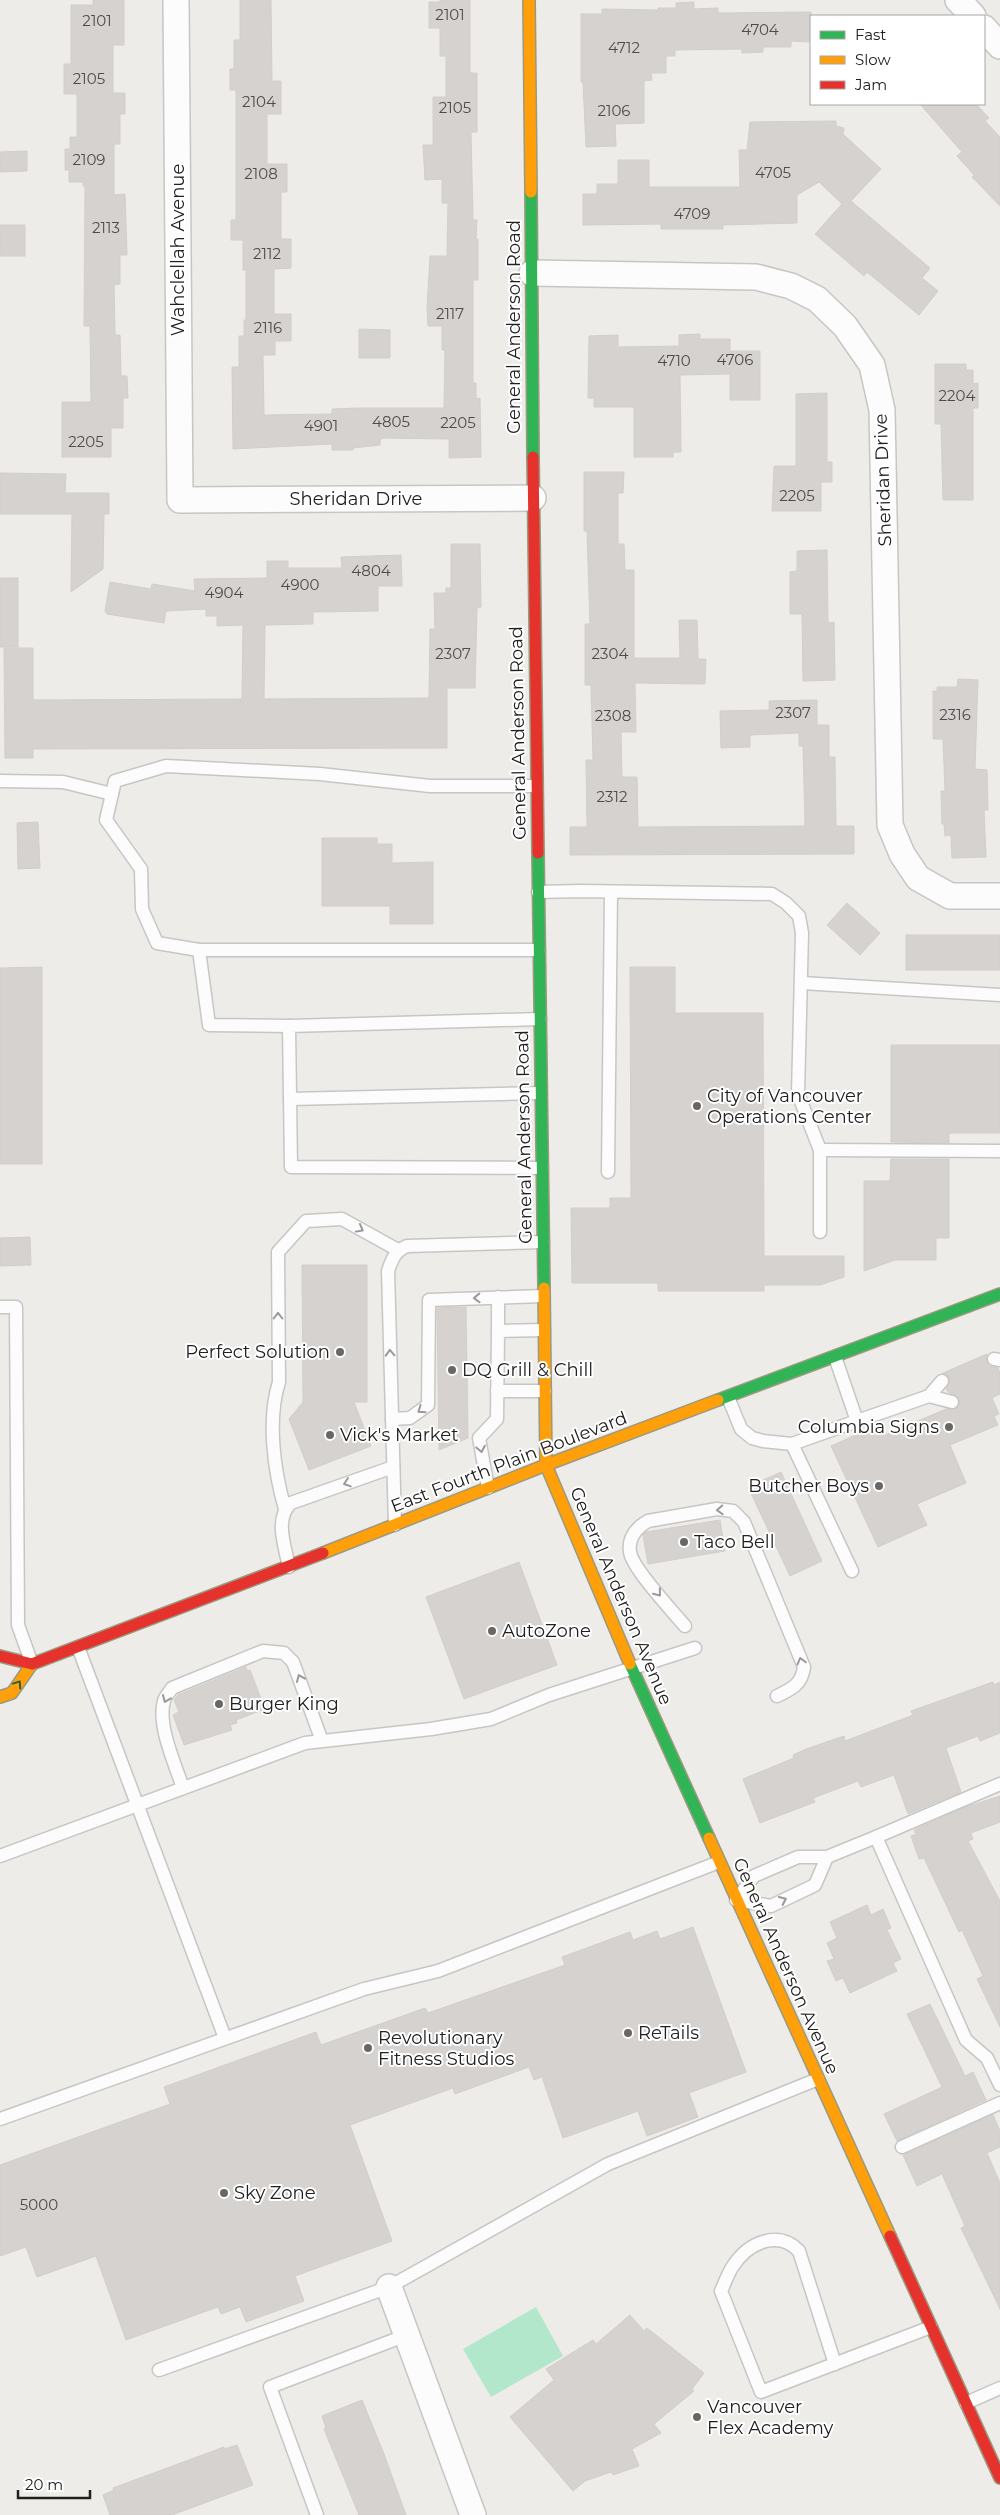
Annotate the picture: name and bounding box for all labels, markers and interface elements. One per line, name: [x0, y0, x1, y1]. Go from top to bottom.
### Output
house number: 2101: [435, 5, 465, 24]
house number: 2101: [82, 11, 112, 30]
legend: [810, 15, 985, 105]
house number: 4704: [741, 20, 779, 39]
text: Fast: [855, 25, 886, 44]
house number: 4712: [608, 38, 640, 57]
text: Slow: [855, 50, 891, 69]
house number: 2105: [73, 69, 105, 88]
text: Jam: [854, 75, 887, 94]
house number: 2104: [242, 92, 276, 111]
house number: 2105: [439, 98, 471, 117]
house number: 2106: [597, 101, 631, 120]
house number: 2109: [72, 150, 106, 169]
house number: 4705: [755, 163, 791, 182]
street label: Wahclellah Avenue: [167, 164, 189, 336]
house number: 2108: [244, 164, 278, 183]
house number: 4709: [674, 204, 710, 223]
house number: 2113: [92, 218, 120, 237]
street label: General Anderson Road: [503, 220, 525, 434]
house number: 2112: [253, 244, 281, 263]
house number: 2117: [436, 304, 464, 323]
house number: 2116: [254, 318, 282, 337]
house number: 4706: [717, 350, 753, 369]
house number: 4710: [657, 351, 691, 370]
house number: 2204: [939, 386, 976, 405]
house number: 4805: [372, 412, 410, 431]
house number: 2205: [440, 413, 476, 432]
street label: Sheridan Drive: [870, 413, 896, 547]
house number: 4901: [304, 416, 338, 435]
house number: 2205: [68, 432, 104, 451]
house number: 2205: [779, 486, 815, 505]
street label: Sheridan Drive: [290, 488, 423, 510]
house number: 4804: [351, 561, 391, 580]
house number: 4900: [281, 575, 319, 594]
house number: 4904: [205, 583, 243, 602]
street label: General Anderson Road: [505, 626, 531, 840]
house number: 2307: [435, 644, 471, 663]
house number: 2304: [592, 644, 628, 663]
house number: 2307: [775, 703, 811, 722]
house number: 2316: [939, 705, 971, 724]
house number: 2308: [595, 706, 631, 725]
house number: 2312: [597, 787, 627, 806]
street label: General Anderson Road: [511, 1030, 537, 1244]
place label: City of Vancouver Operations Center: [707, 1085, 872, 1128]
marker: City of Vancouver Operations Center: [691, 1100, 703, 1112]
one-way arrow: [355, 1223, 364, 1233]
one-way arrow: [473, 1293, 481, 1303]
one-way arrow: [273, 1312, 283, 1320]
place label: Perfect Solution: [185, 1341, 330, 1363]
marker: Perfect Solution: [334, 1346, 346, 1358]
one-way arrow: [385, 1349, 395, 1356]
place label: DQ Grill & Chill: [462, 1359, 593, 1381]
marker: DQ Grill & Chill: [446, 1364, 458, 1376]
one-way arrow: [417, 1404, 427, 1413]
street label: East Fourth Plain Boulevard: [388, 1407, 630, 1517]
place label: Columbia Signs: [798, 1416, 939, 1438]
marker: Columbia Signs: [943, 1421, 955, 1433]
place label: Vick's Market: [340, 1424, 458, 1446]
marker: Vick's Market: [324, 1429, 336, 1441]
one-way arrow: [475, 1445, 485, 1454]
place label: Butcher Boys: [748, 1475, 869, 1497]
one-way arrow: [344, 1477, 352, 1487]
marker: Butcher Boys: [873, 1480, 885, 1492]
street label: General Anderson Avenue: [565, 1484, 677, 1708]
one-way arrow: [715, 1504, 723, 1515]
place label: Taco Bell: [694, 1531, 775, 1553]
marker: Taco Bell: [678, 1536, 690, 1548]
one-way arrow: [653, 1588, 662, 1597]
place label: AutoZone: [502, 1620, 591, 1642]
marker: AutoZone: [486, 1625, 498, 1637]
one-way arrow: [797, 1657, 807, 1666]
one-way arrow: [296, 1674, 307, 1683]
one-way arrow: [12, 1680, 22, 1689]
place label: Burger King: [229, 1693, 339, 1715]
one-way arrow: [162, 1694, 173, 1703]
marker: Burger King: [213, 1698, 225, 1710]
street label: General Anderson Avenue: [728, 1854, 844, 2078]
one-way arrow: [778, 1896, 787, 1906]
place label: ReTails: [638, 2022, 699, 2044]
place label: Revolutionary Fitness Studios: [378, 2027, 515, 2070]
marker: ReTails: [622, 2027, 634, 2039]
marker: Revolutionary Fitness Studios: [362, 2042, 374, 2054]
place label: Sky Zone: [234, 2182, 316, 2204]
marker: Sky Zone: [218, 2187, 230, 2199]
house number: 5000: [20, 2195, 58, 2214]
place label: Vancouver Flex Academy: [707, 2396, 834, 2439]
marker: Vancouver Flex Academy: [691, 2411, 703, 2423]
scale bar: [18, 2468, 90, 2500]
text: 20 m: [25, 2475, 63, 2494]

